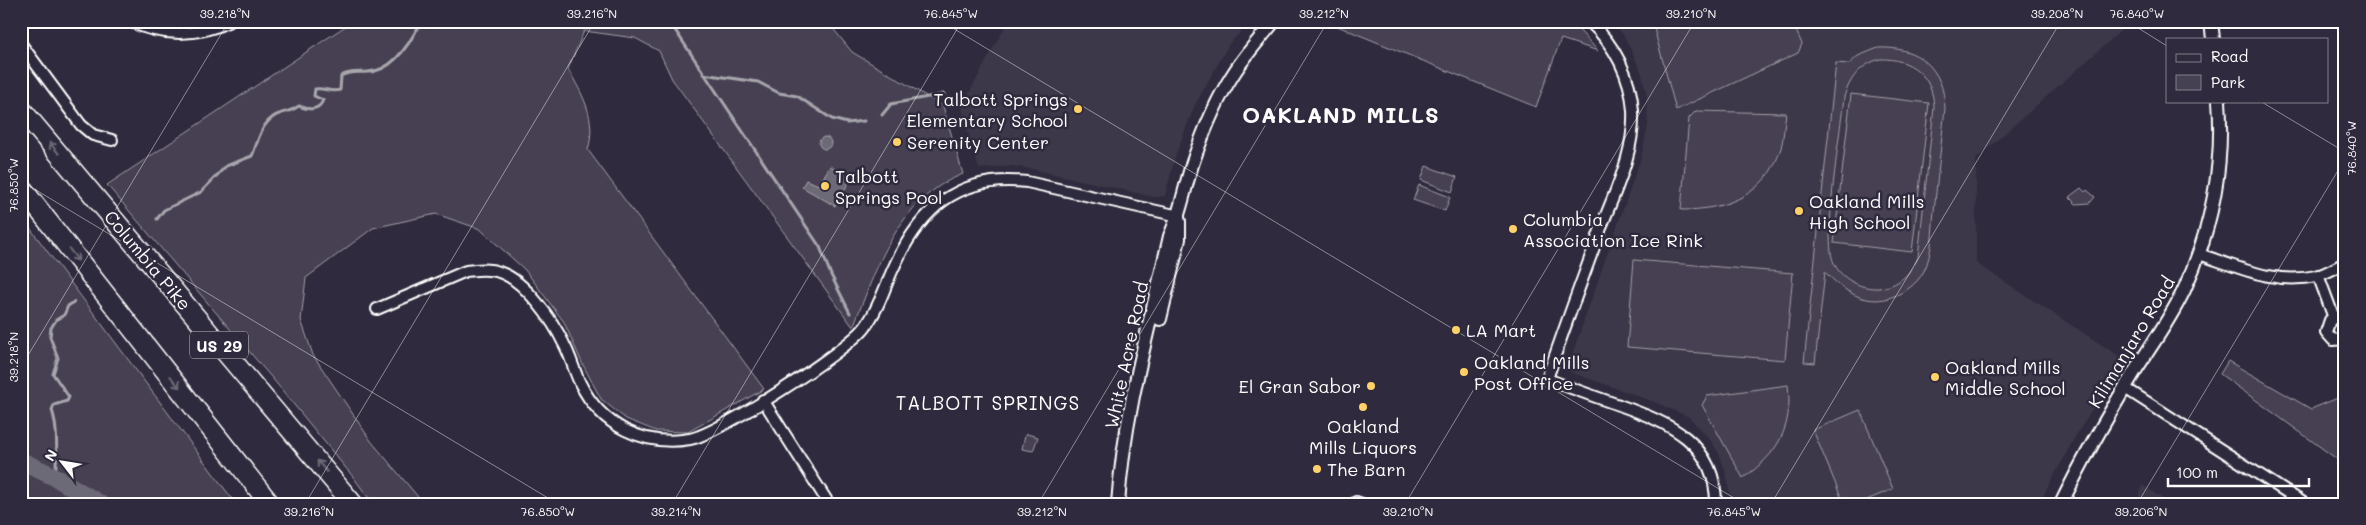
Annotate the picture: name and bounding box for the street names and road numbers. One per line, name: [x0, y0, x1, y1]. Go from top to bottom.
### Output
street label: Columbia Pike: [99, 205, 197, 315]
street label: Kilimanjaro Road: [2082, 272, 2180, 412]
street label: White Acre Road: [1099, 279, 1153, 431]
road number: US 29: [190, 332, 248, 358]

